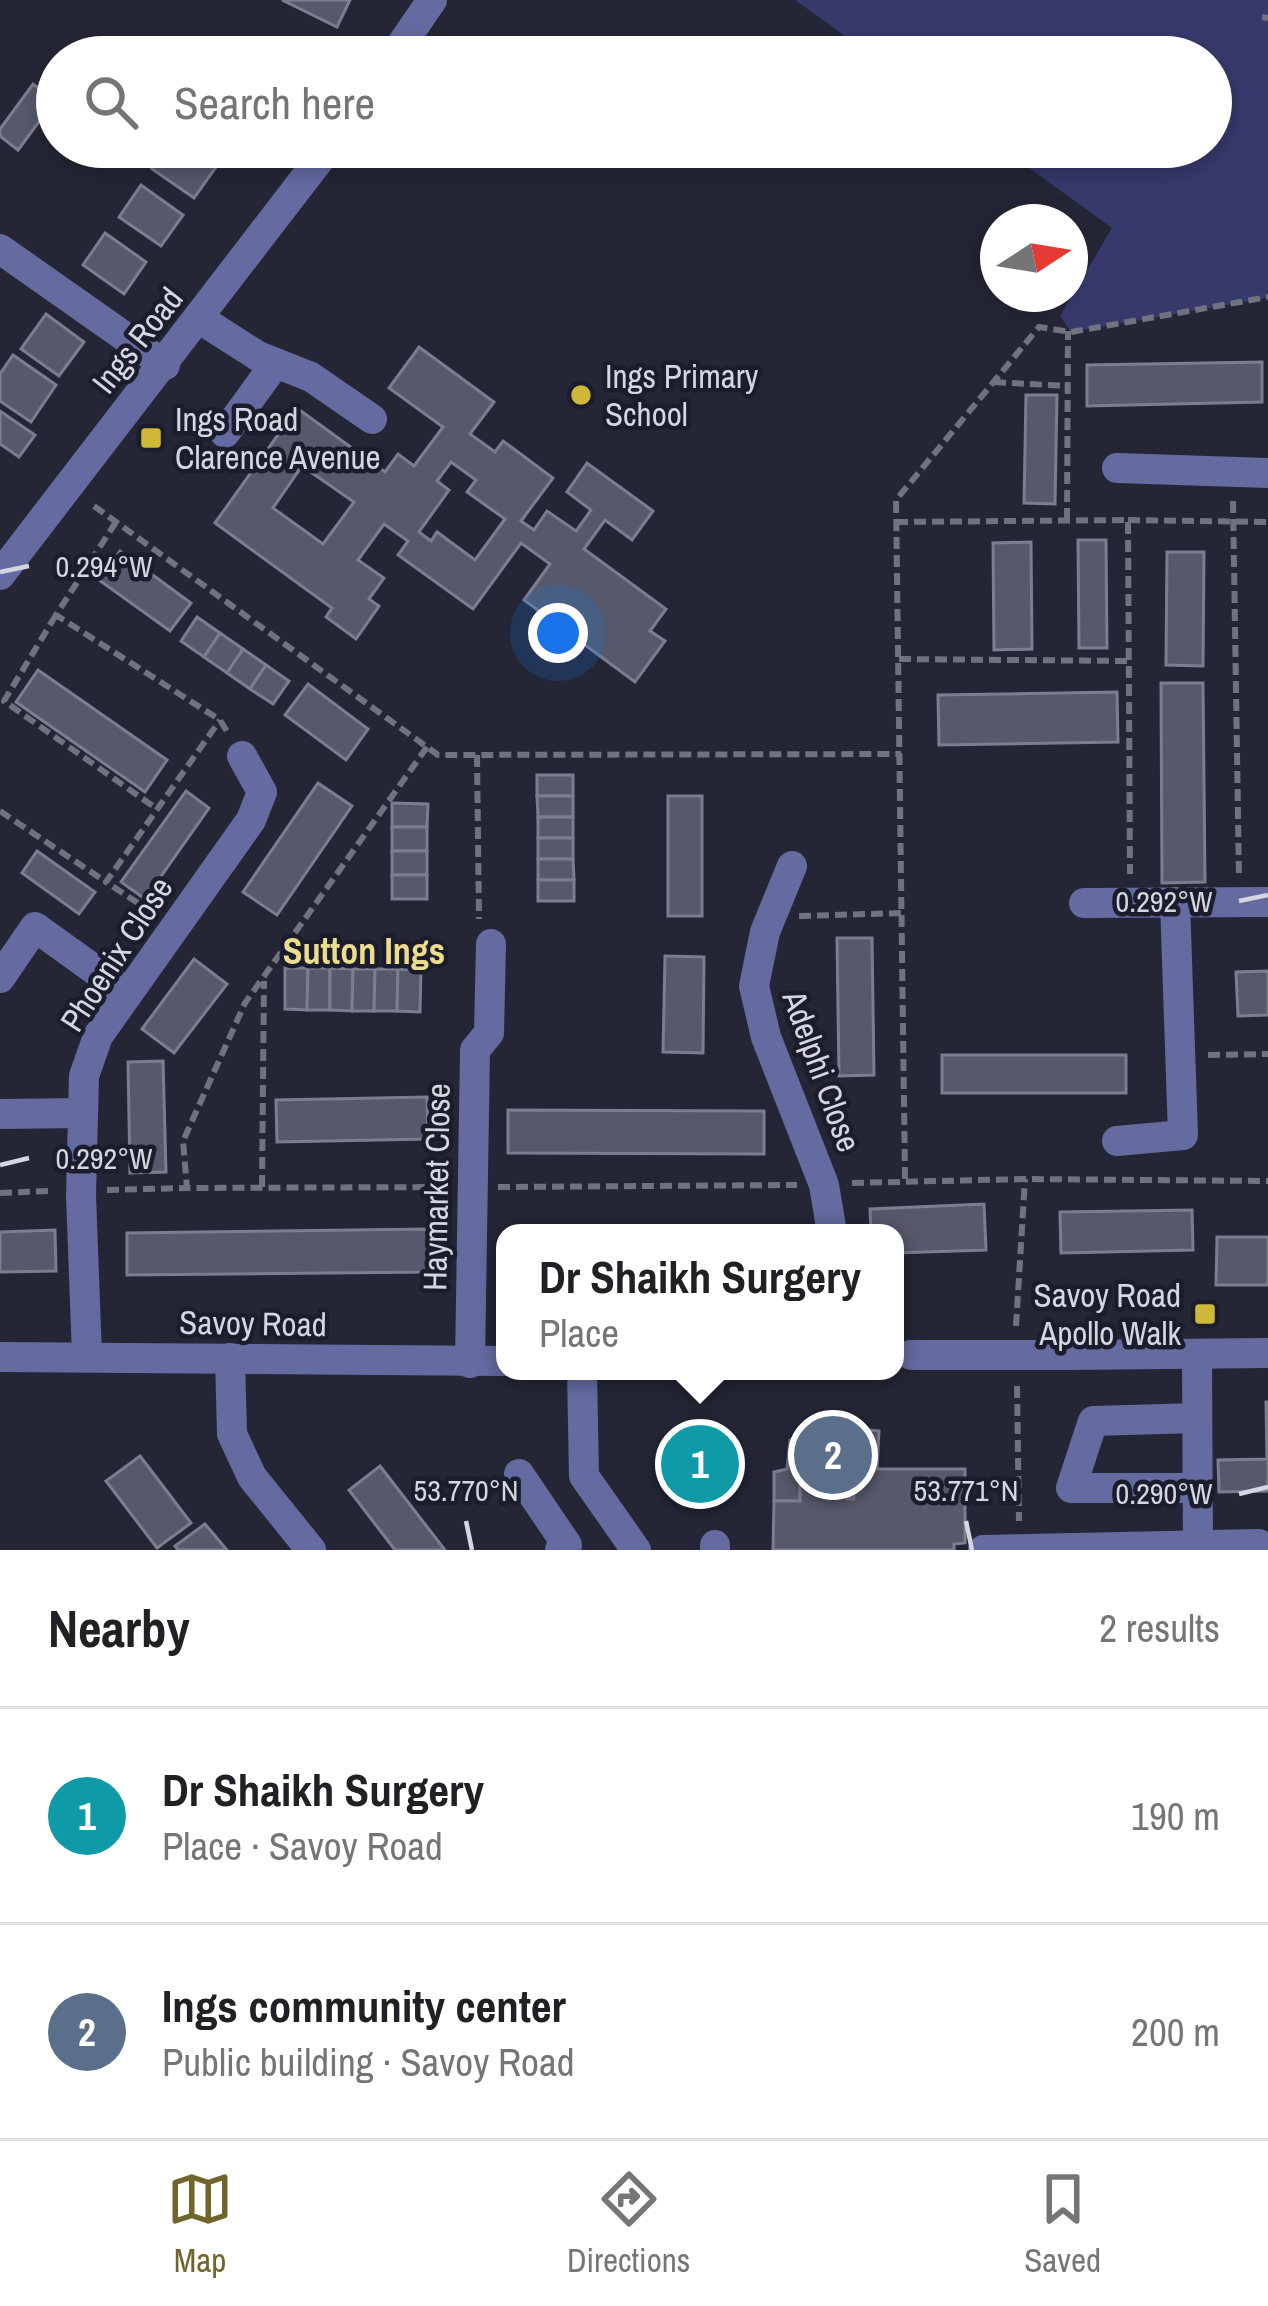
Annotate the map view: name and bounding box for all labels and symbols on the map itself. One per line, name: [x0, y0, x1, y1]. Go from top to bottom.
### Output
north arrow: [980, 204, 1088, 312]
street label: Ings Road: [82, 278, 192, 402]
place label: Ings Primary School: [605, 354, 759, 436]
marker: Ings Primary School: [568, 382, 594, 408]
place label: Ings Road Clarence Avenue: [175, 397, 381, 479]
marker: Ings Road Clarence Avenue: [138, 425, 164, 451]
text: 0.294°W: [56, 546, 152, 586]
your location: [528, 603, 588, 663]
street label: Phoenix Close: [50, 868, 182, 1040]
text: 0.292°W: [1116, 881, 1212, 921]
district label: Sutton Ings: [283, 927, 445, 975]
street label: Adelphi Close: [772, 983, 871, 1158]
street label: Haymarket Close: [412, 1083, 460, 1291]
text: 0.292°W: [56, 1138, 152, 1178]
place label: Savoy Road Apollo Walk: [1034, 1273, 1181, 1355]
street label: Savoy Road: [179, 1300, 327, 1346]
marker: Savoy Road Apollo Walk: [1192, 1301, 1218, 1327]
pin: 2: [794, 1410, 872, 1500]
pin: 1: [661, 1419, 739, 1509]
text: 53.770°N: [414, 1470, 519, 1510]
text: 53.771°N: [914, 1470, 1019, 1510]
text: 0.290°W: [1116, 1473, 1212, 1513]

